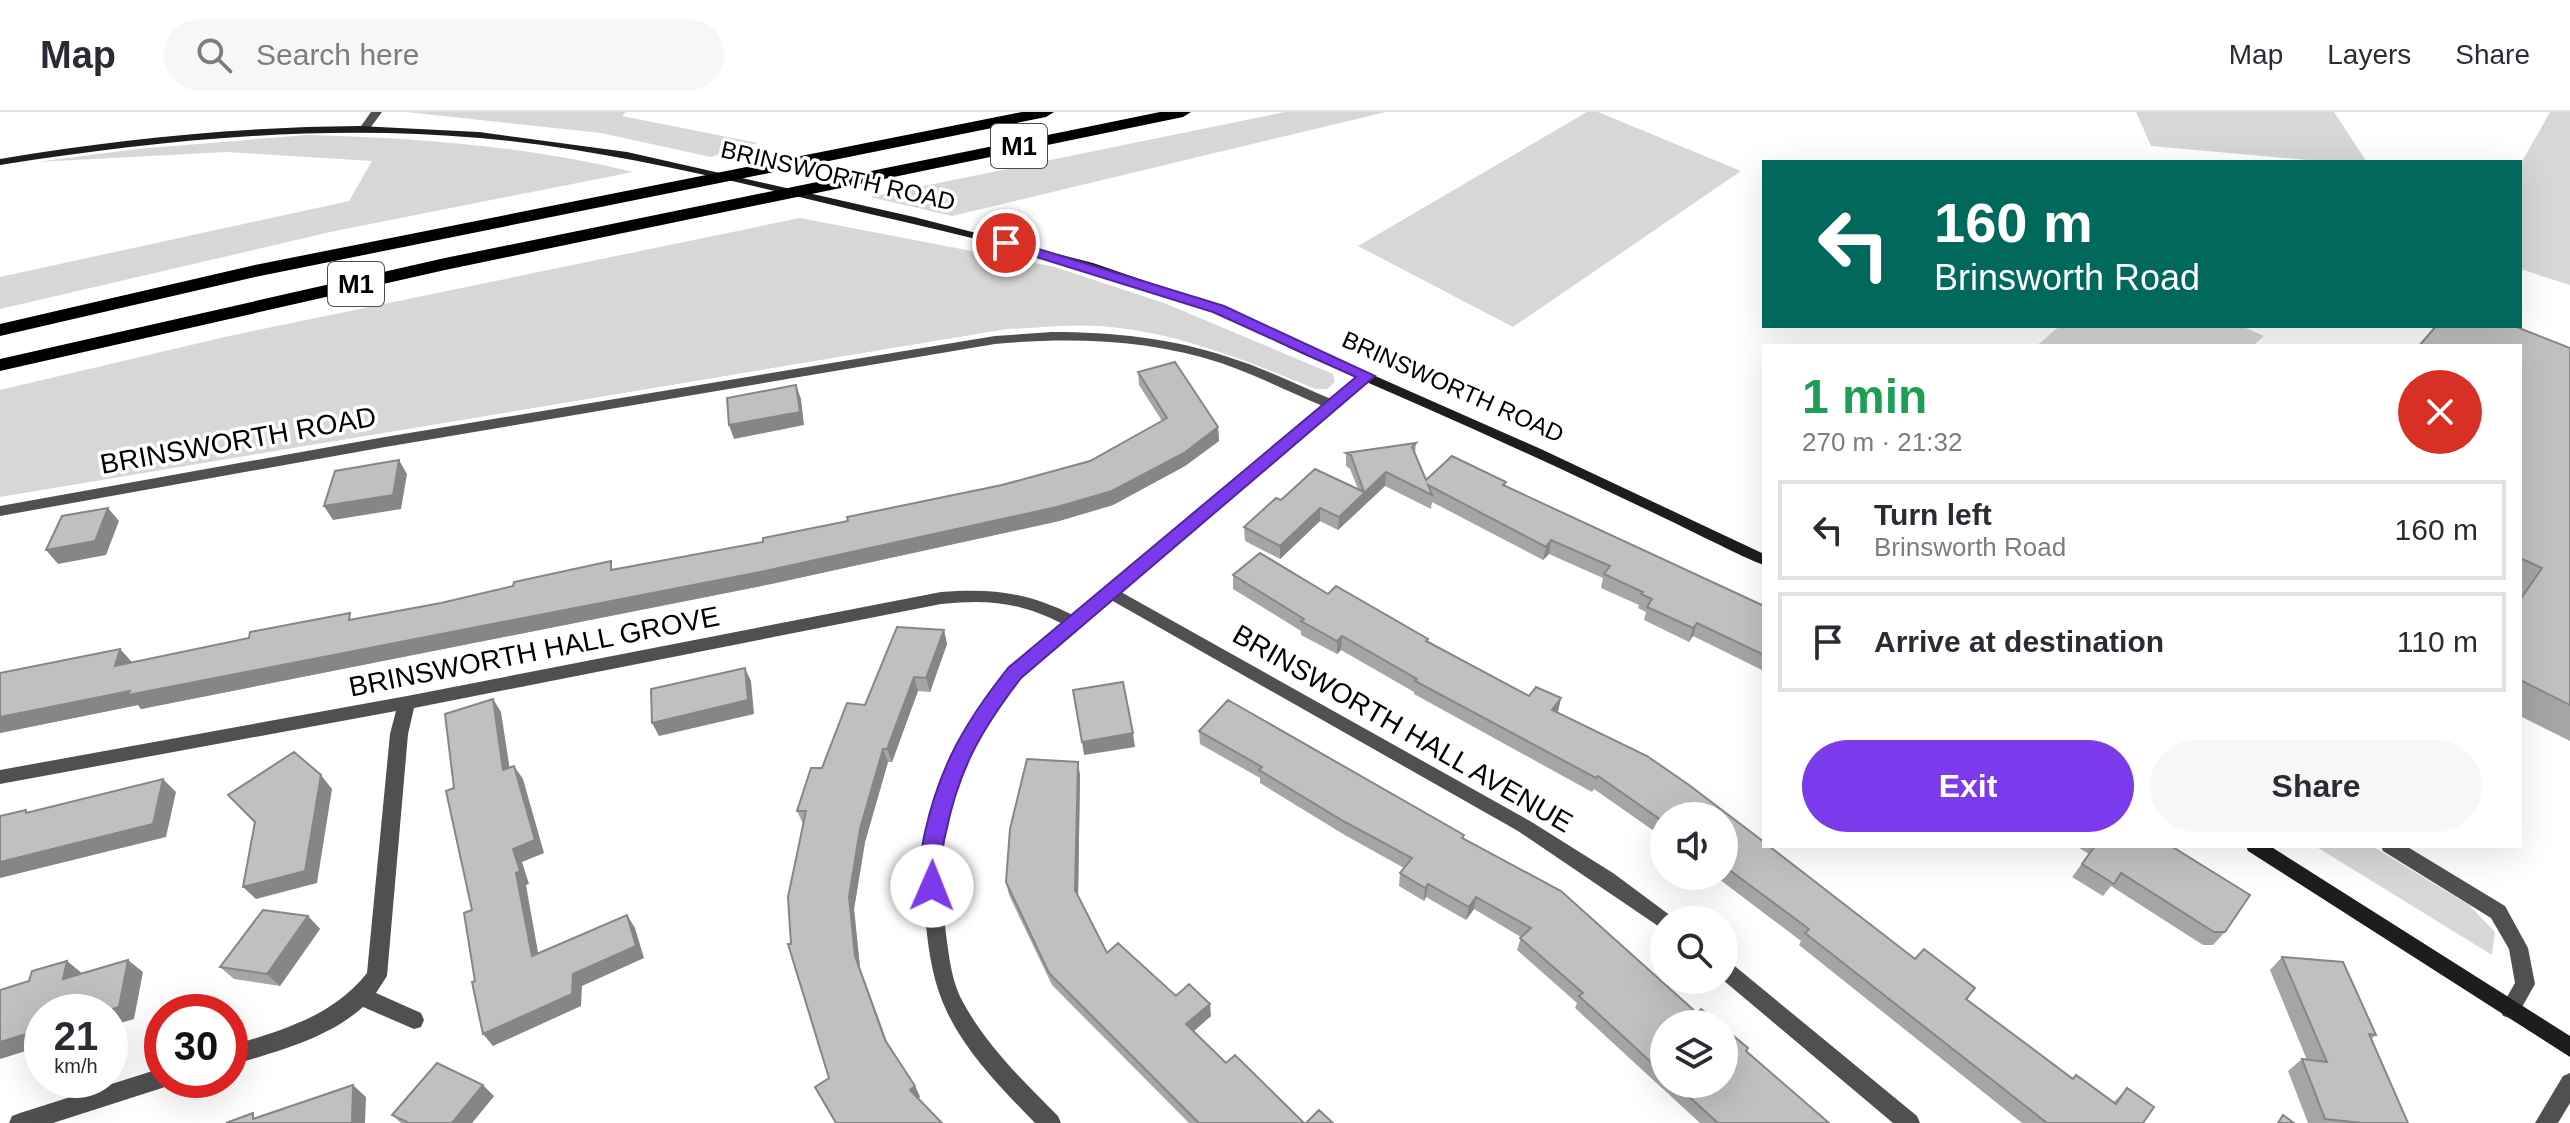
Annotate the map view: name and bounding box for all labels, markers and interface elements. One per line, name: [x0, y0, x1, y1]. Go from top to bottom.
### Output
search box: [164, 19, 724, 91]
icon: search: [192, 33, 236, 77]
text: Map: [40, 34, 116, 76]
text: Search here: [256, 38, 419, 71]
text: Map: [2229, 39, 2283, 70]
text: Layers: [2327, 39, 2411, 70]
text: Share: [2455, 39, 2530, 70]
road number: M1: [991, 124, 1047, 168]
street label: BRINSWORTH ROAD: [718, 135, 958, 216]
text: 160 m: [1934, 191, 2093, 254]
icon: left: [1802, 192, 1906, 296]
pin: [972, 209, 1040, 277]
icon: arrive: [984, 221, 1028, 265]
text: Brinsworth Road: [1934, 257, 2200, 298]
road number: M1: [328, 262, 384, 306]
street label: BRINSWORTH ROAD: [1338, 325, 1568, 448]
text: 1 min: [1802, 370, 1927, 423]
button: close: [2398, 370, 2482, 454]
street label: BRINSWORTH ROAD: [98, 401, 378, 480]
text: 270 m · 21:32: [1802, 427, 1962, 457]
text: Turn left: [1874, 498, 1992, 531]
icon: left: [1806, 508, 1850, 552]
text: 160 m: [2395, 513, 2478, 546]
text: Brinsworth Road: [1874, 532, 2066, 562]
street label: BRINSWORTH HALL GROVE: [346, 600, 722, 703]
street label: BRINSWORTH HALL AVENUE: [1227, 618, 1578, 839]
icon: arrive: [1806, 620, 1850, 664]
text: Arrive at destination: [1874, 625, 2164, 658]
text: 110 m: [2397, 625, 2478, 658]
button: Exit: [1802, 740, 2134, 832]
button: Share: [2150, 740, 2482, 832]
map controls: [1650, 802, 1738, 1098]
button: sound: [1650, 802, 1738, 890]
position arrow: [890, 844, 974, 928]
button: search: [1650, 906, 1738, 994]
speed limit sign: 30: [144, 994, 248, 1098]
button: layers: [1650, 1010, 1738, 1098]
text: 21: [54, 1014, 98, 1058]
text: km/h: [54, 1055, 98, 1077]

